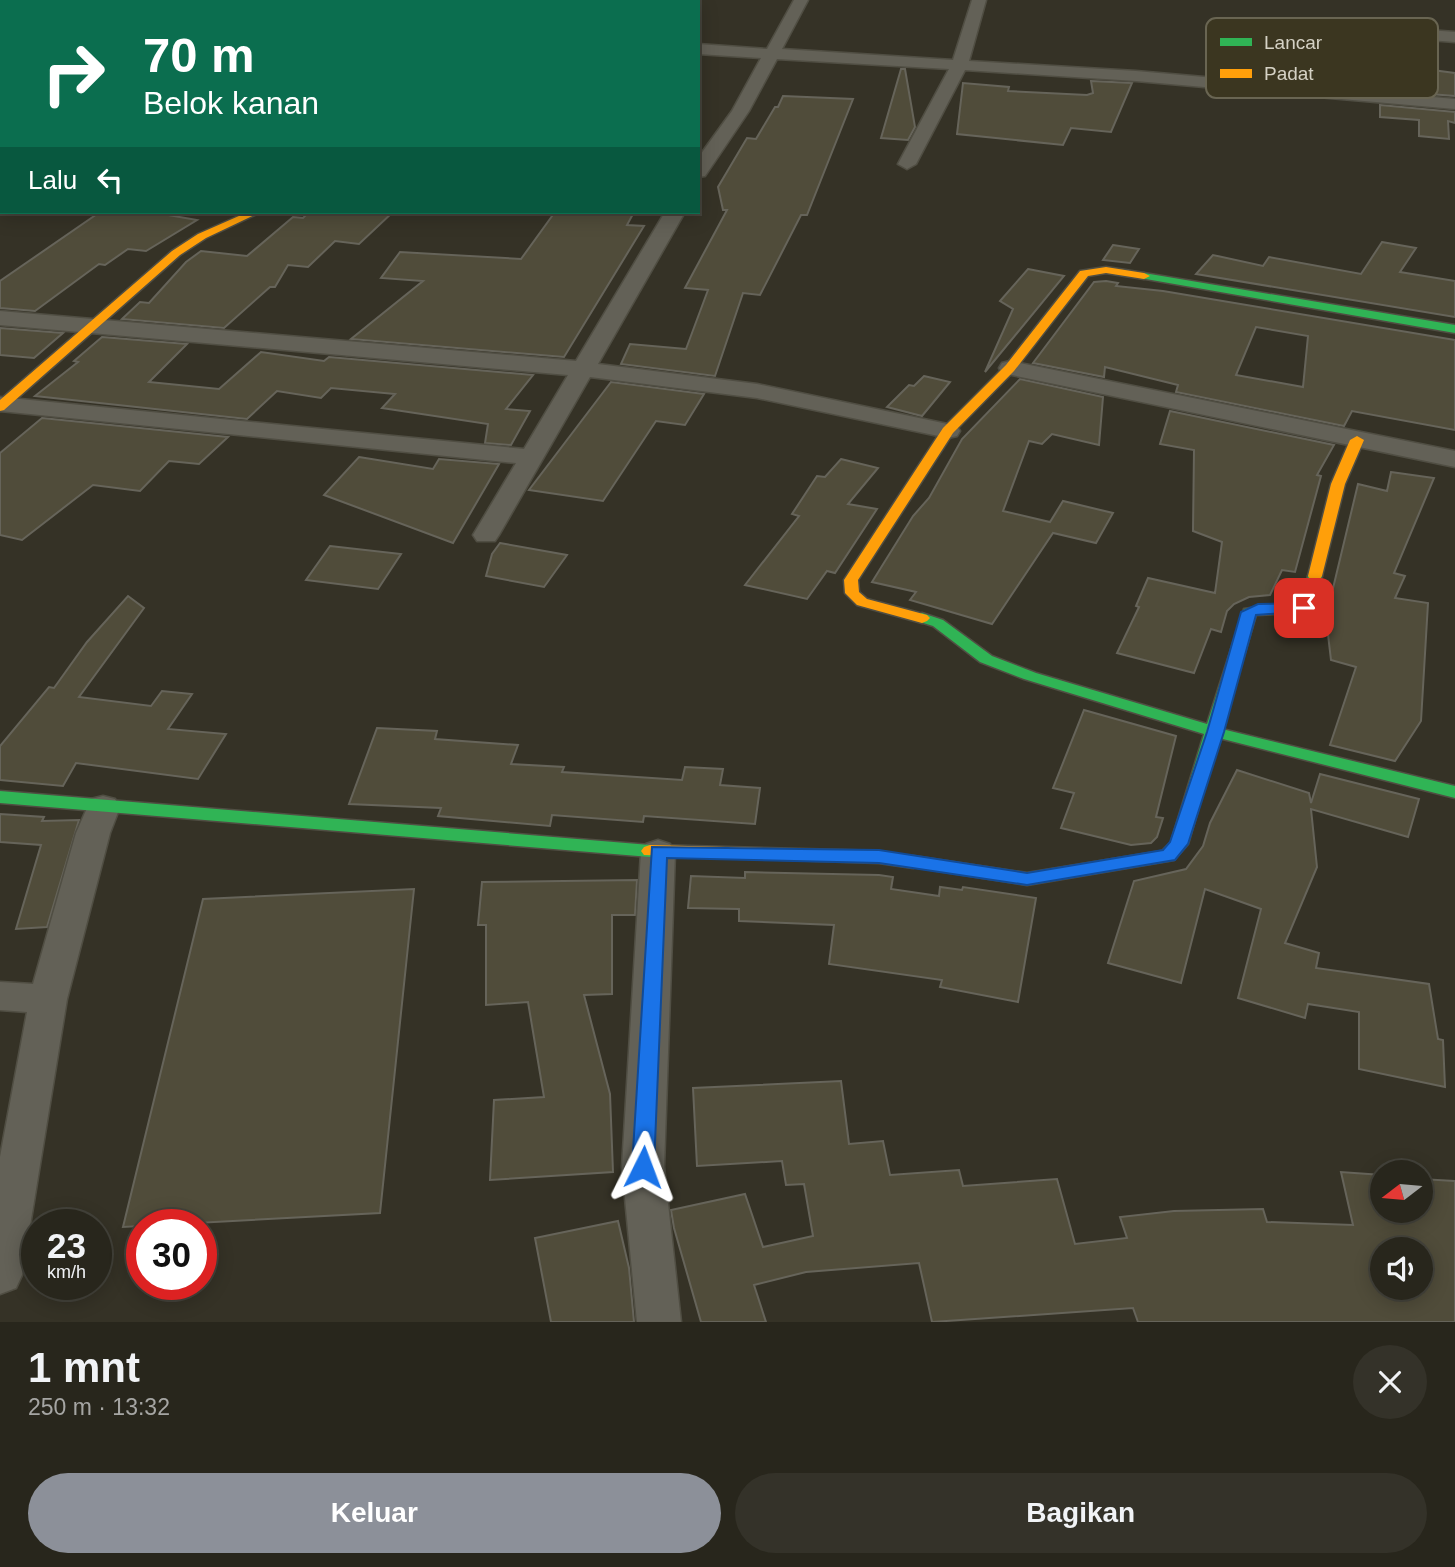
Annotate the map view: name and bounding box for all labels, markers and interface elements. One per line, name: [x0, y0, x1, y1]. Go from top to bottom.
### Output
legend: [1206, 18, 1438, 98]
icon: right: [28, 28, 119, 119]
text: 70 m: [143, 28, 255, 82]
text: Lancar: [1264, 32, 1323, 53]
text: Padat: [1264, 63, 1314, 84]
text: Belok kanan: [143, 85, 319, 121]
icon: left: [91, 161, 129, 199]
text: Lalu: [28, 165, 77, 195]
pin: [1274, 578, 1334, 638]
icon: arrive: [1285, 589, 1323, 627]
position arrow: [606, 1130, 680, 1204]
north arrow: [1370, 1160, 1433, 1223]
map controls: [1370, 1160, 1433, 1300]
speed limit sign: 30: [126, 1209, 217, 1300]
text: 23: [47, 1226, 86, 1265]
button: sound: [1370, 1237, 1433, 1300]
text: km/h: [47, 1262, 86, 1282]
text: 1 mnt: [28, 1344, 140, 1391]
button: close: [1353, 1345, 1427, 1419]
text: 250 m · 13:32: [28, 1394, 170, 1420]
button: Keluar: [28, 1473, 721, 1553]
button: Bagikan: [735, 1473, 1427, 1553]

